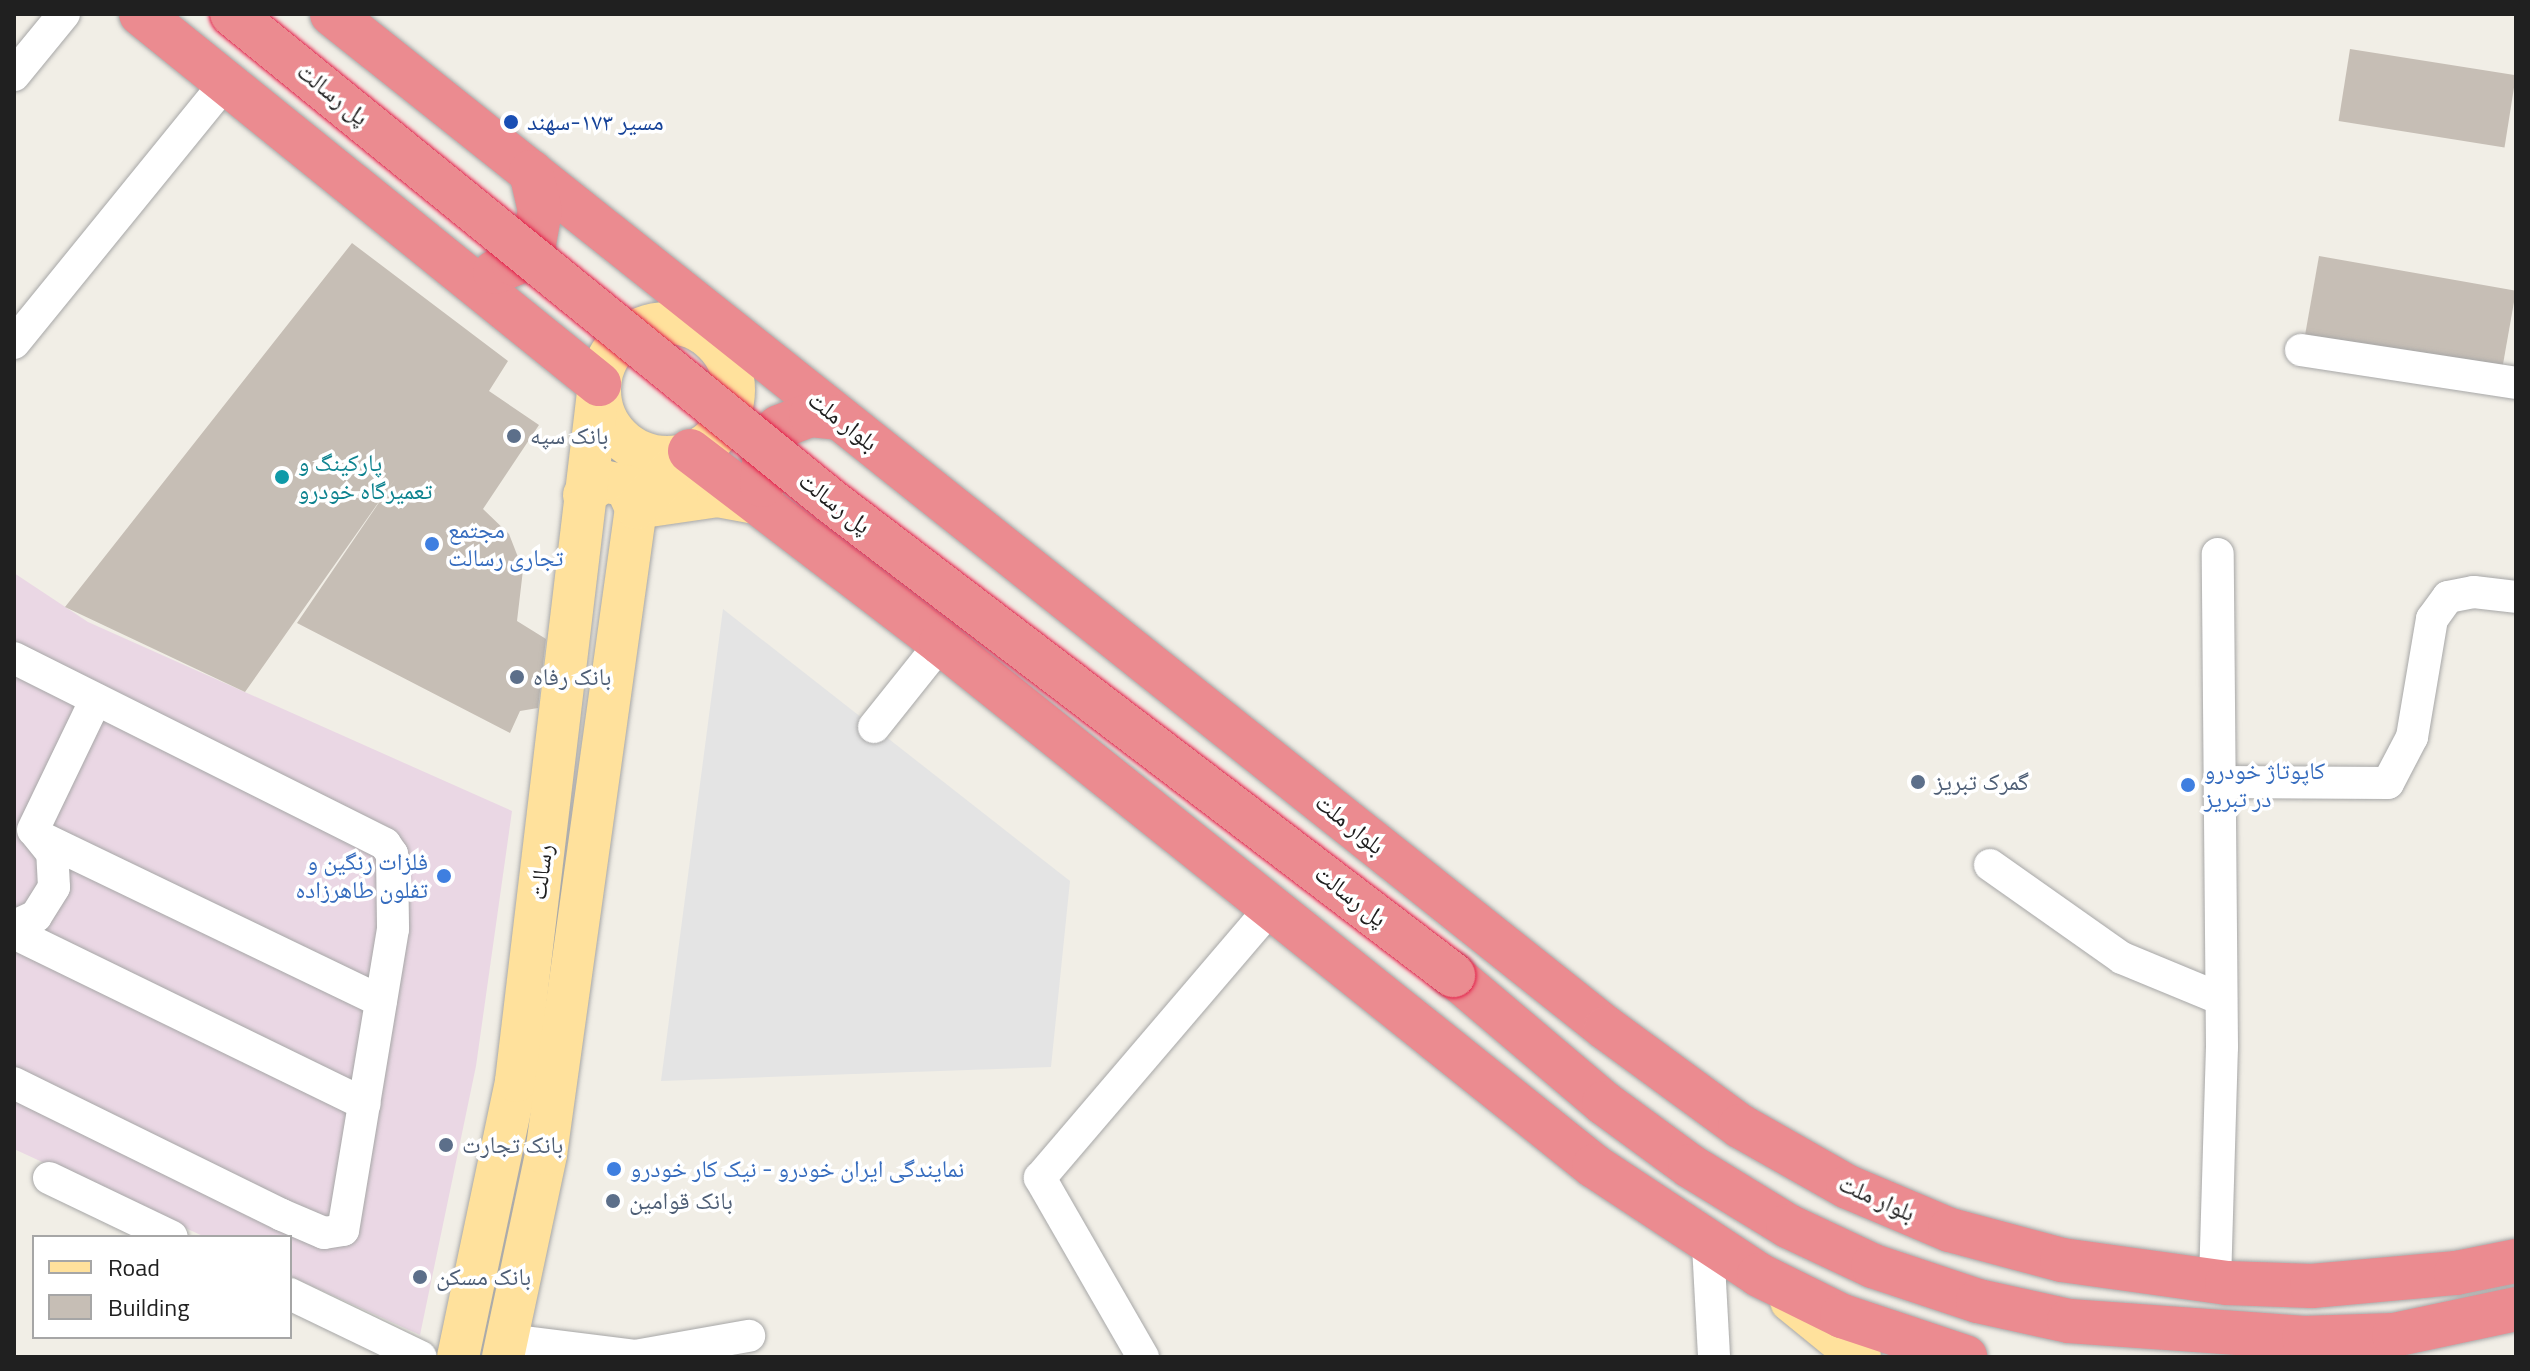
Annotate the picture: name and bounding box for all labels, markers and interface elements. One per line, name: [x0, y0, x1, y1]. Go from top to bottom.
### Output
street label: پل رسالت: [291, 57, 375, 131]
place label: مسیر ۱۷۳-سهند: [527, 108, 664, 136]
marker: مسیر ۱۷۳-سهند: [502, 113, 520, 131]
street label: بلوار ملت: [802, 385, 884, 457]
place label: بانک سپه: [530, 422, 608, 450]
marker: بانک سپه: [505, 427, 523, 445]
place label: پارکینگ و تعمیرگاه خودرو: [298, 449, 432, 505]
street label: پل رسالت: [793, 466, 877, 540]
marker: پارکینگ و تعمیرگاه خودرو: [273, 468, 291, 486]
place label: مجتمع تجاری رسالت: [448, 516, 563, 572]
marker: مجتمع تجاری رسالت: [423, 535, 441, 553]
place label: بانک رفاه: [533, 663, 611, 691]
marker: بانک رفاه: [508, 668, 526, 686]
place label: کاپوتاژ خودرو در تبریز: [2204, 757, 2325, 813]
place label: گمرک تبریز: [1934, 768, 2029, 796]
marker: گمرک تبریز: [1909, 773, 1927, 791]
marker: کاپوتاژ خودرو در تبریز: [2179, 776, 2197, 794]
street label: بلوار ملت: [1310, 788, 1390, 860]
street label: رسالت: [523, 843, 559, 901]
place label: فلزات رنگین و تفلون طاهرزاده: [296, 848, 428, 904]
street label: پل رسالت: [1309, 859, 1393, 933]
marker: فلزات رنگین و تفلون طاهرزاده: [435, 867, 453, 885]
place label: بانک تجارت: [462, 1131, 563, 1159]
marker: بانک تجارت: [437, 1136, 455, 1154]
place label: نمایندگی ایران خودرو - نیک کار خودرو: [630, 1155, 964, 1183]
marker: نمایندگی ایران خودرو - نیک کار خودرو: [605, 1160, 623, 1178]
street label: بلوار ملت: [1834, 1168, 1920, 1228]
place label: بانک قوامین: [629, 1187, 733, 1215]
marker: بانک قوامین: [604, 1192, 622, 1210]
legend: [32, 1235, 292, 1339]
text: Road: [108, 1249, 160, 1285]
place label: بانک مسکن: [436, 1263, 531, 1291]
marker: بانک مسکن: [411, 1268, 429, 1286]
text: Building: [108, 1289, 190, 1325]

